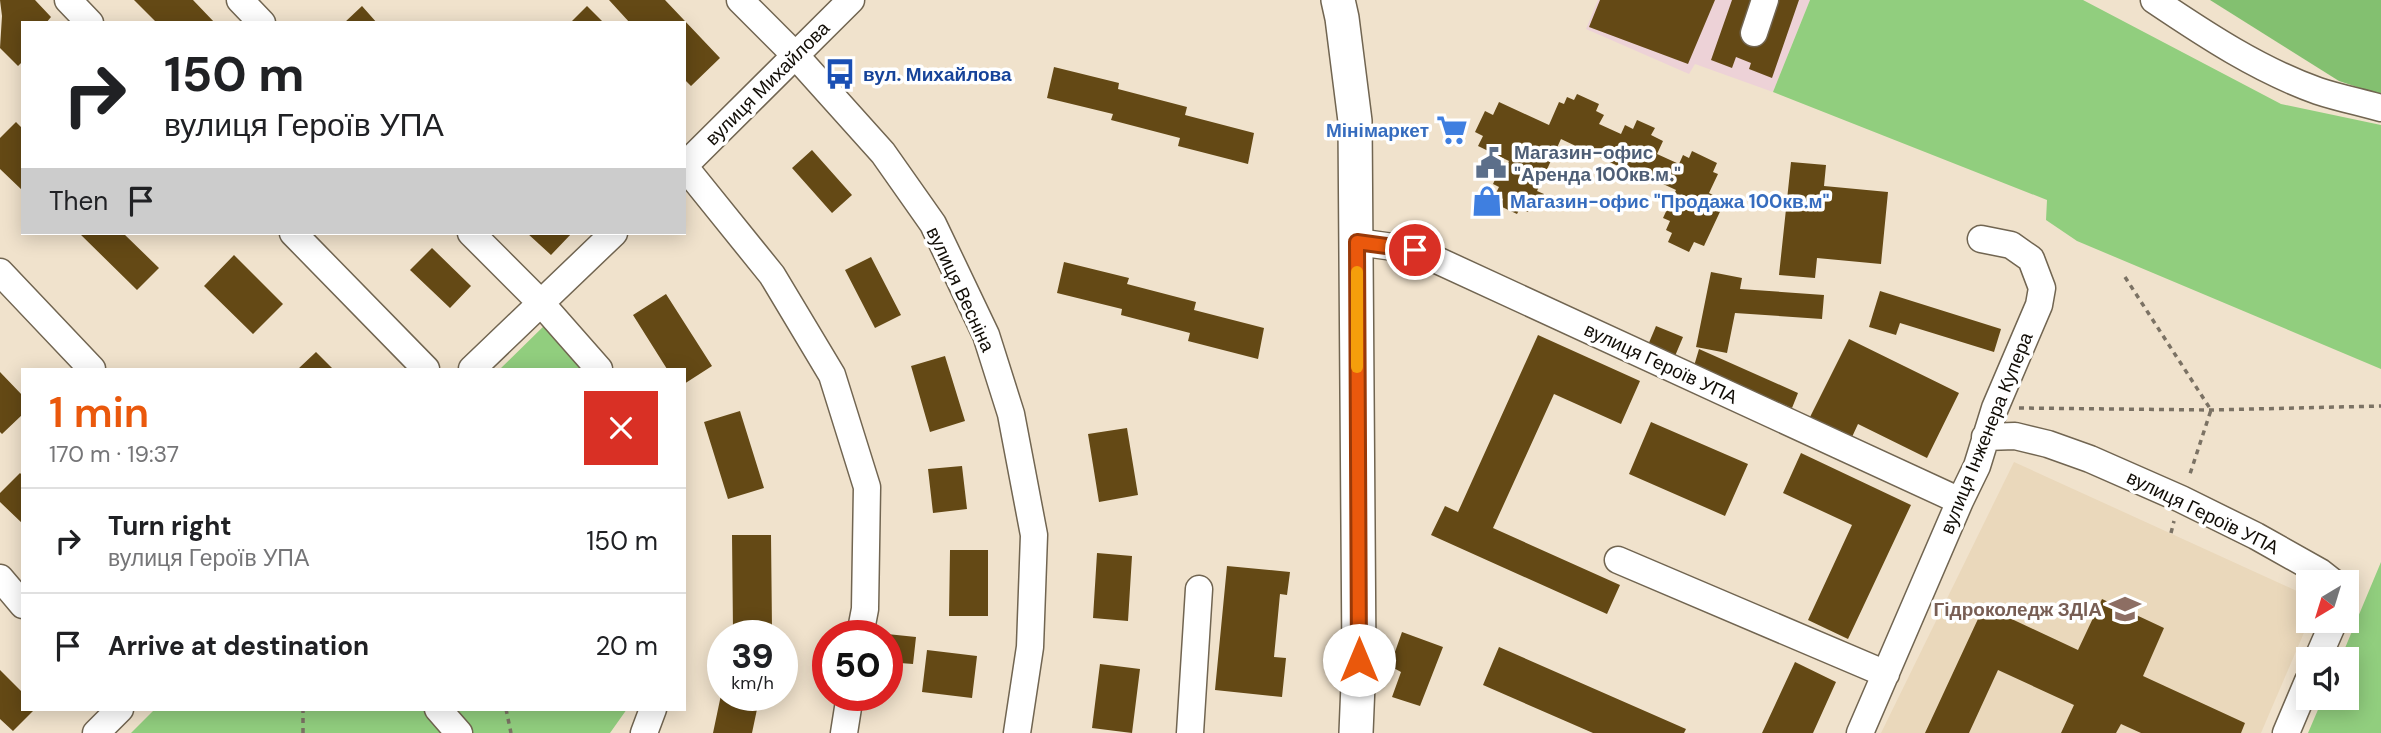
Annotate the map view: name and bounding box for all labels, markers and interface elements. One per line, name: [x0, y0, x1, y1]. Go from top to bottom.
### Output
street label: вулиця Михайлова: [700, 16, 835, 151]
text: 150 m: [164, 42, 304, 106]
icon: right: [49, 49, 140, 140]
bus stop icon: вул. Михайлова: [823, 57, 857, 91]
place label: вул. Михайлова: [863, 62, 1012, 87]
text: вулиця Героїв УПА: [164, 104, 444, 146]
supermarket icon: Мінімаркет: [1435, 113, 1469, 147]
place label: Мінімаркет: [1326, 118, 1429, 143]
place label: Магазин-офис "Аренда 100кв.м.": [1514, 140, 1681, 187]
public building icon: Магазин-офис "Аренда 100кв.м.": [1474, 146, 1508, 180]
icon: arrive: [122, 182, 160, 220]
text: Then: [49, 184, 108, 218]
shop icon: Магазин-офис "Продажа 100кв.м": [1470, 184, 1504, 218]
place label: Магазин-офис "Продажа 100кв.м": [1510, 189, 1829, 214]
pin: [1385, 220, 1445, 280]
street label: вулиця Весніна: [921, 223, 1001, 356]
icon: arrive: [1396, 231, 1434, 269]
street label: вулиця Героїв УПА: [1580, 317, 1742, 410]
street label: вулиця Інженера Купера: [1935, 328, 2039, 538]
text: 1 min: [49, 385, 149, 440]
button: close: [584, 391, 658, 465]
text: 170 m · 19:37: [49, 439, 179, 469]
street label: вулиця Героїв УПА: [2123, 465, 2283, 560]
text: Turn right: [108, 509, 232, 543]
icon: right: [49, 522, 87, 560]
text: 150 m: [586, 524, 658, 558]
text: вулиця Героїв УПА: [108, 543, 309, 573]
north arrow: [2296, 570, 2359, 634]
map controls: [2296, 570, 2359, 710]
school or university icon: Гідроколедж ЗДIА: [2108, 592, 2142, 626]
place label: Гідроколедж ЗДIА: [1934, 597, 2102, 622]
speed limit sign: 50: [812, 620, 903, 711]
position arrow: [1322, 623, 1396, 697]
icon: arrive: [49, 627, 87, 665]
text: Arrive at destination: [108, 629, 369, 663]
text: 20 m: [595, 629, 658, 663]
text: 39: [731, 633, 774, 679]
button: sound: [2296, 647, 2359, 710]
text: km/h: [731, 671, 774, 695]

